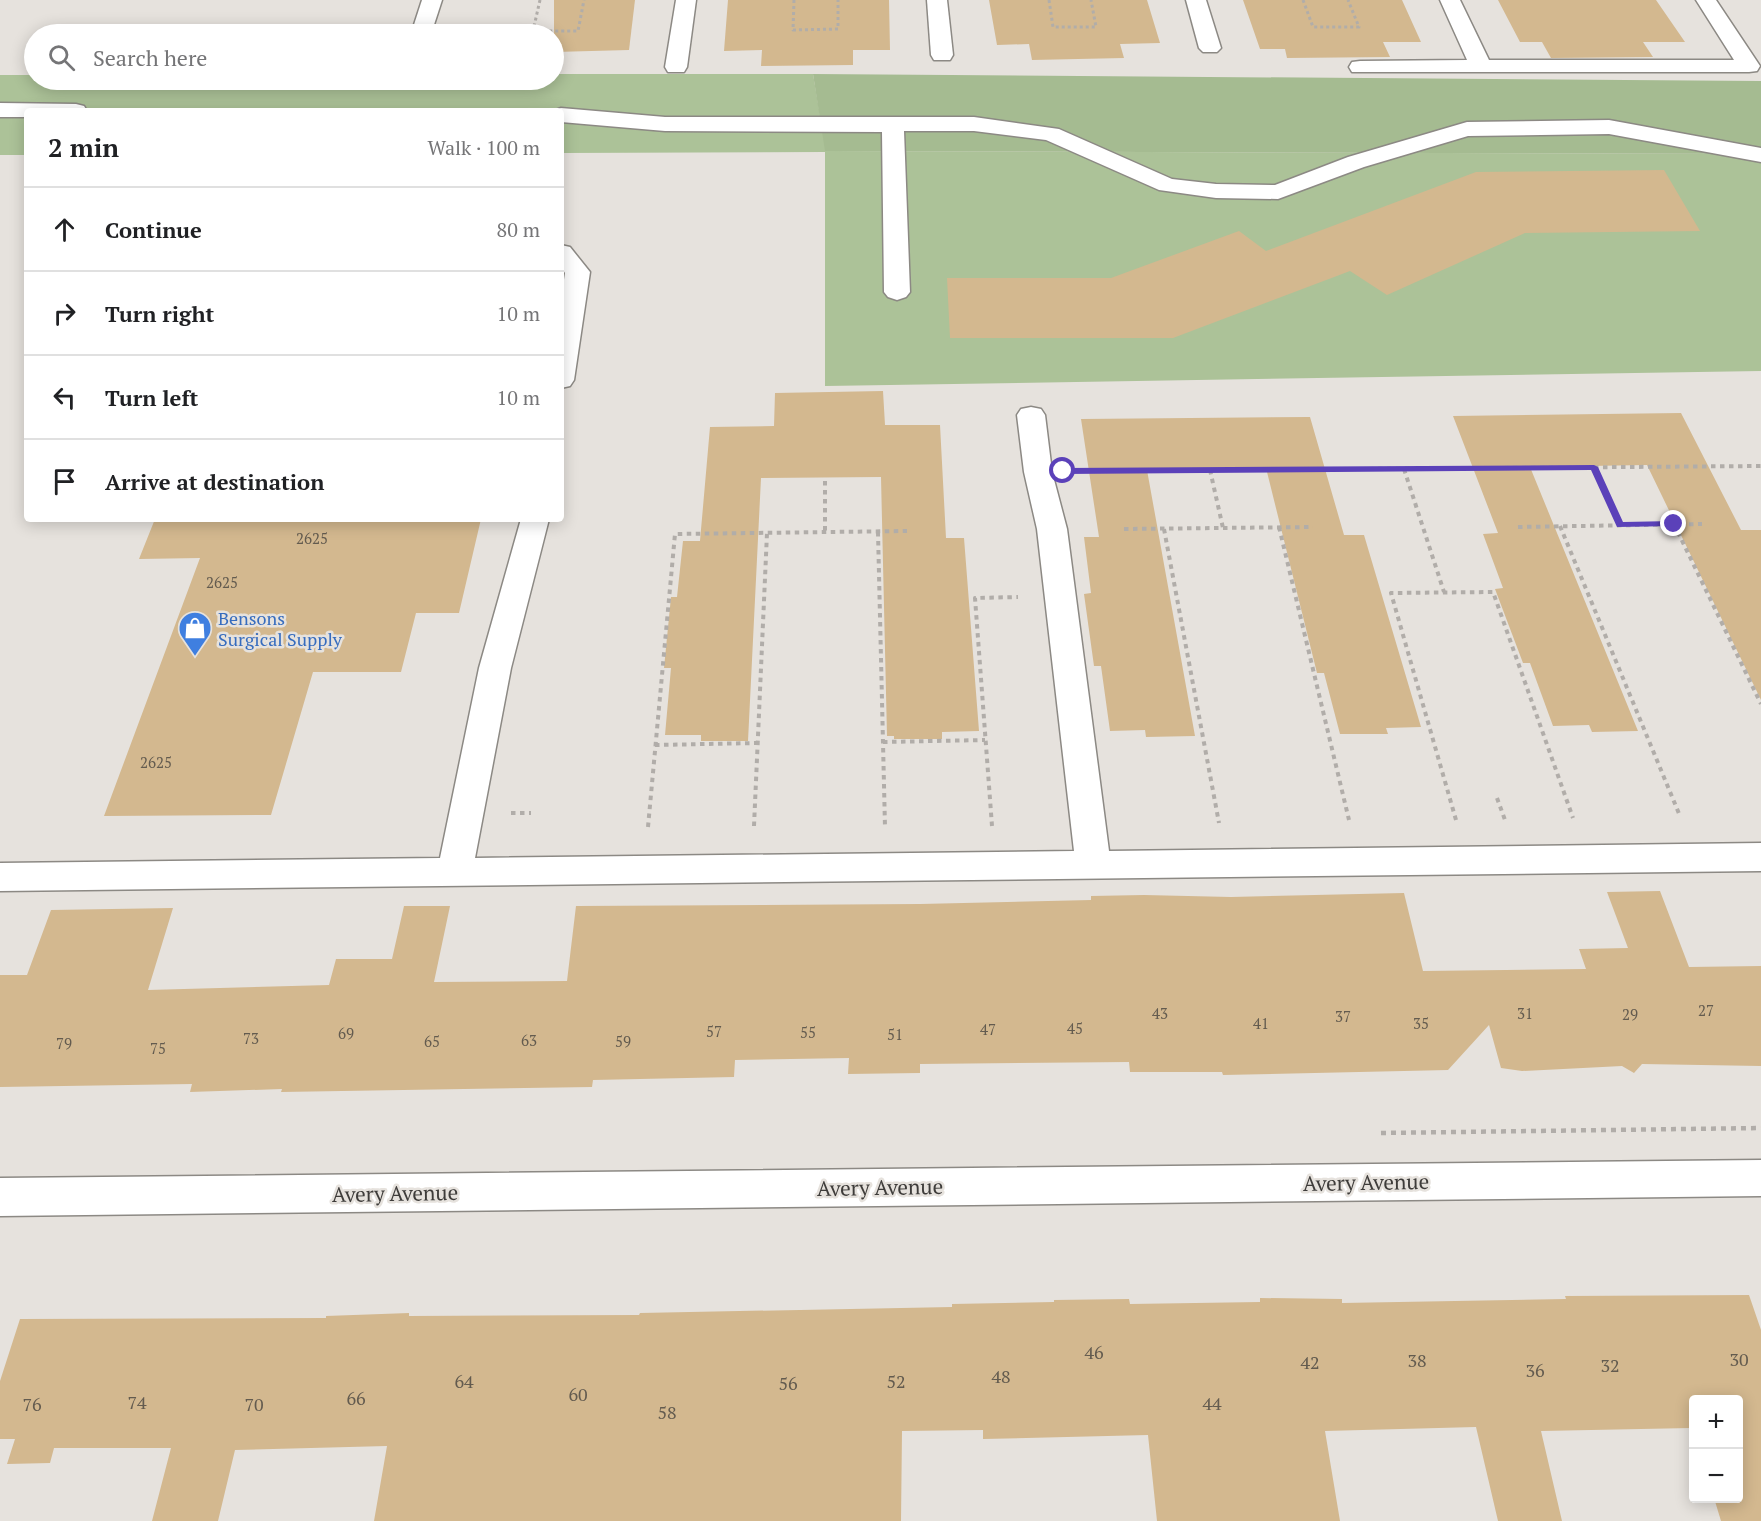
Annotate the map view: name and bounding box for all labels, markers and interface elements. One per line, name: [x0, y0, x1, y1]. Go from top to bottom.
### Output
search box: [24, 24, 564, 90]
icon: search: [45, 41, 78, 74]
text: Search here: [93, 43, 207, 72]
text: 2 min: [48, 130, 119, 164]
text: Walk · 100 m: [428, 134, 540, 161]
icon: ahead: [48, 213, 81, 246]
text: Continue: [105, 215, 202, 244]
text: 80 m: [497, 216, 540, 243]
icon: right: [48, 297, 81, 330]
text: Turn right: [105, 299, 214, 328]
text: 10 m: [497, 300, 540, 327]
icon: left: [48, 381, 81, 414]
text: Turn left: [105, 383, 198, 412]
text: 10 m: [497, 384, 540, 411]
route start: [1049, 457, 1075, 483]
icon: arrive: [48, 465, 81, 498]
text: Arrive at destination: [105, 467, 324, 496]
route end: [1660, 510, 1686, 536]
house number: 2625: [296, 528, 328, 548]
house number: 2625: [206, 572, 238, 592]
place label: Bensons Surgical Supply: [218, 606, 343, 651]
shop icon: Bensons Surgical Supply: [177, 610, 213, 657]
house number: 2625: [140, 752, 172, 772]
house number: 27: [1698, 1000, 1714, 1020]
house number: 43: [1152, 1003, 1168, 1023]
house number: 31: [1517, 1003, 1533, 1023]
house number: 29: [1622, 1004, 1638, 1024]
house number: 37: [1335, 1006, 1351, 1026]
house number: 41: [1253, 1013, 1269, 1033]
house number: 35: [1413, 1013, 1429, 1033]
house number: 45: [1067, 1018, 1083, 1038]
house number: 47: [980, 1019, 996, 1039]
house number: 57: [706, 1021, 722, 1041]
house number: 55: [800, 1022, 816, 1042]
house number: 69: [338, 1023, 354, 1043]
house number: 51: [887, 1024, 903, 1044]
house number: 73: [243, 1028, 259, 1048]
house number: 63: [521, 1030, 537, 1050]
house number: 65: [424, 1031, 440, 1051]
house number: 59: [615, 1031, 631, 1051]
house number: 79: [56, 1033, 72, 1053]
house number: 75: [150, 1038, 166, 1058]
street label: Avery Avenue: [1303, 1167, 1429, 1197]
street label: Avery Avenue: [817, 1172, 943, 1202]
street label: Avery Avenue: [332, 1178, 458, 1208]
house number: 46: [1084, 1340, 1104, 1364]
house number: 30: [1729, 1347, 1749, 1371]
house number: 38: [1407, 1348, 1427, 1372]
house number: 42: [1300, 1350, 1320, 1374]
house number: 32: [1600, 1353, 1620, 1377]
house number: 36: [1525, 1358, 1545, 1382]
house number: 48: [991, 1364, 1011, 1388]
house number: 64: [454, 1369, 474, 1393]
house number: 52: [886, 1369, 906, 1393]
house number: 56: [778, 1371, 798, 1395]
house number: 60: [568, 1382, 588, 1406]
house number: 66: [346, 1386, 366, 1410]
house number: 74: [127, 1390, 147, 1414]
house number: 44: [1202, 1391, 1222, 1415]
house number: 76: [22, 1392, 42, 1416]
house number: 70: [244, 1392, 264, 1416]
map controls: [1689, 1395, 1743, 1503]
button: +: [1689, 1395, 1743, 1449]
house number: 58: [657, 1400, 677, 1424]
button: −: [1689, 1449, 1743, 1503]

